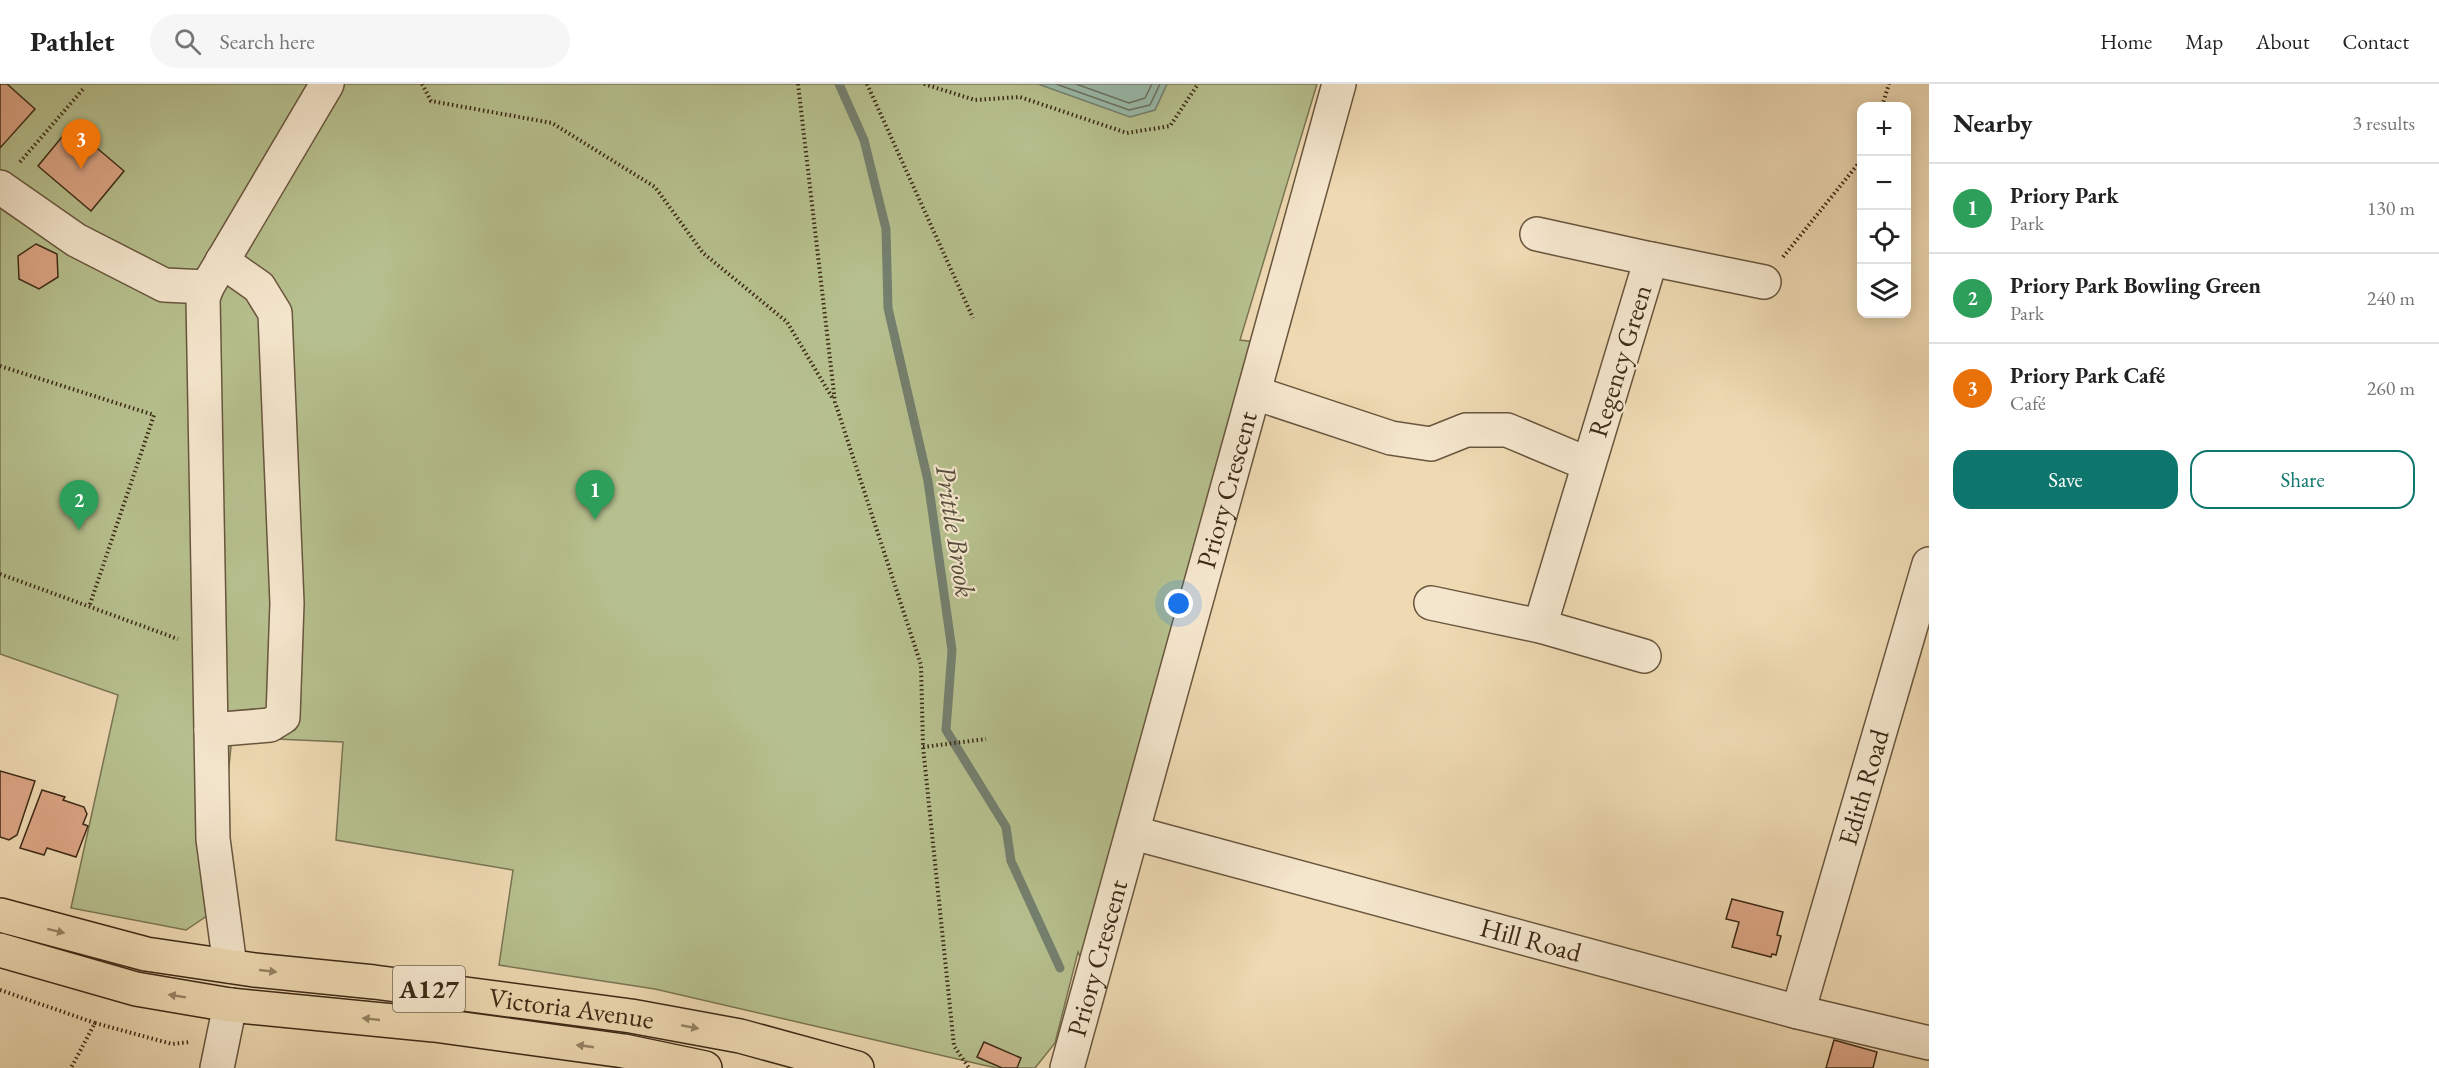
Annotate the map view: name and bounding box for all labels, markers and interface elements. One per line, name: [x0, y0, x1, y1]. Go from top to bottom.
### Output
search box: [150, 14, 570, 68]
text: Pathlet: [30, 23, 114, 59]
icon: search: [171, 25, 204, 58]
text: Search here: [219, 27, 315, 56]
text: Home: [2100, 28, 2152, 55]
text: Map: [2185, 28, 2223, 55]
text: About: [2256, 28, 2309, 55]
text: Contact: [2342, 28, 2409, 55]
map controls: [1857, 102, 1911, 318]
button: +: [1857, 102, 1911, 156]
text: Nearby: [1953, 106, 2033, 140]
text: 3 results: [2352, 110, 2415, 136]
pin: 3: [62, 120, 100, 169]
button: −: [1857, 156, 1911, 210]
text: Priory Park: [2010, 181, 2118, 210]
text: 1: [1967, 195, 1978, 221]
text: 130 m: [2367, 195, 2415, 221]
button: locate: [1857, 210, 1911, 264]
text: Park: [2010, 210, 2044, 236]
button: layers: [1857, 264, 1911, 318]
text: Priory Park Bowling Green: [2010, 271, 2261, 300]
street label: Regency Green: [1580, 280, 1659, 441]
text: 2: [1967, 285, 1978, 311]
text: 240 m: [2367, 285, 2415, 311]
text: Park: [2010, 300, 2044, 326]
text: Priory Park Café: [2010, 361, 2165, 390]
text: 3: [1967, 375, 1978, 401]
text: 260 m: [2367, 375, 2415, 401]
text: Café: [2010, 390, 2046, 416]
street label: Priory Crescent: [1188, 407, 1265, 572]
button: Save: [1953, 450, 2178, 509]
button: Share: [2190, 450, 2415, 509]
water label: Prittle Brook: [928, 462, 984, 600]
pin: 1: [576, 470, 614, 520]
pin: 2: [60, 480, 98, 530]
your location: [1164, 589, 1193, 618]
street label: Edith Road: [1830, 725, 1897, 849]
street label: Priory Crescent: [1059, 875, 1135, 1040]
street label: Hill Road: [1476, 909, 1586, 970]
one-way arrow: [47, 927, 65, 937]
one-way arrow: [259, 966, 278, 976]
road number: A127: [393, 966, 465, 1012]
street label: Victoria Avenue: [487, 979, 657, 1037]
one-way arrow: [168, 991, 187, 1000]
one-way arrow: [361, 1014, 380, 1024]
one-way arrow: [681, 1023, 700, 1032]
one-way arrow: [576, 1041, 595, 1051]

